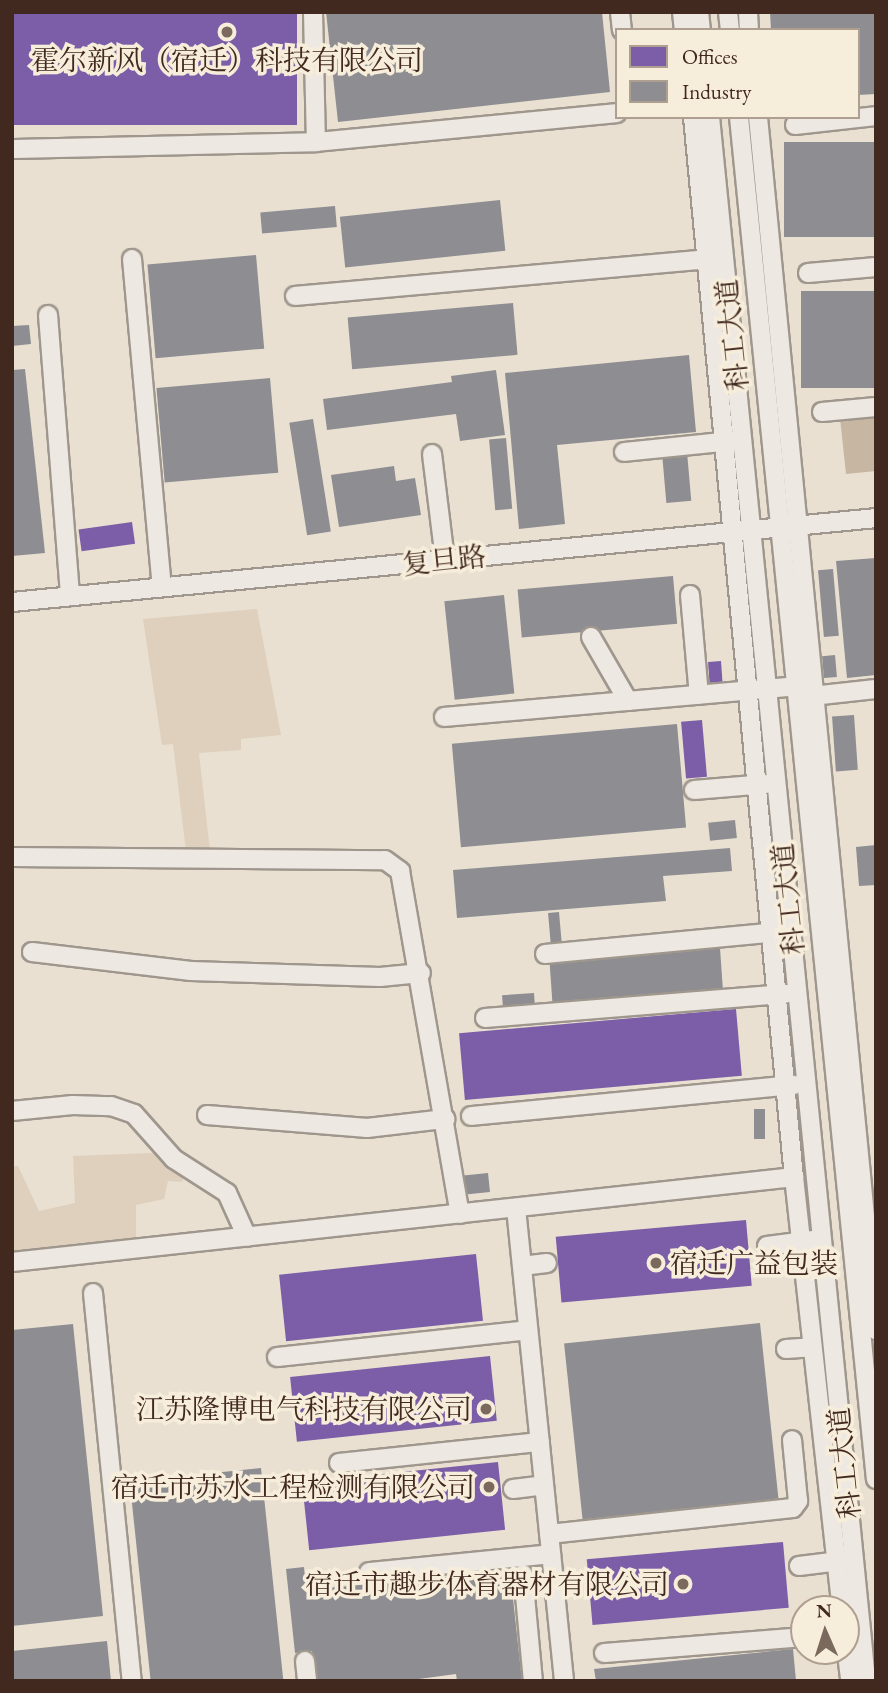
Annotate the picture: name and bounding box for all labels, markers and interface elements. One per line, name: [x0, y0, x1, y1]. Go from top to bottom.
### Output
marker: 霍尔新风（宿迁）科技有限公司: [219, 24, 235, 40]
legend: [615, 28, 860, 119]
place label: 霍尔新风（宿迁）科技有限公司: [31, 43, 423, 77]
text: Offices: [682, 43, 737, 70]
text: Industry: [682, 78, 752, 105]
street label: 科工大道: [709, 278, 755, 392]
street label: 复旦路: [400, 539, 488, 581]
street label: 科工大道: [765, 842, 811, 956]
place label: 宿迁广益包装: [670, 1246, 838, 1280]
marker: 宿迁广益包装: [648, 1255, 664, 1271]
place label: 江苏隆博电气科技有限公司: [136, 1392, 472, 1426]
marker: 江苏隆博电气科技有限公司: [478, 1401, 494, 1417]
street label: 科工大道: [821, 1406, 867, 1520]
place label: 宿迁市苏水工程检测有限公司: [111, 1470, 475, 1504]
marker: 宿迁市苏水工程检测有限公司: [481, 1479, 497, 1495]
place label: 宿迁市趣步体育器材有限公司: [305, 1567, 669, 1601]
marker: 宿迁市趣步体育器材有限公司: [675, 1576, 691, 1592]
north arrow: [790, 1595, 860, 1665]
text: N: [816, 1598, 832, 1623]

